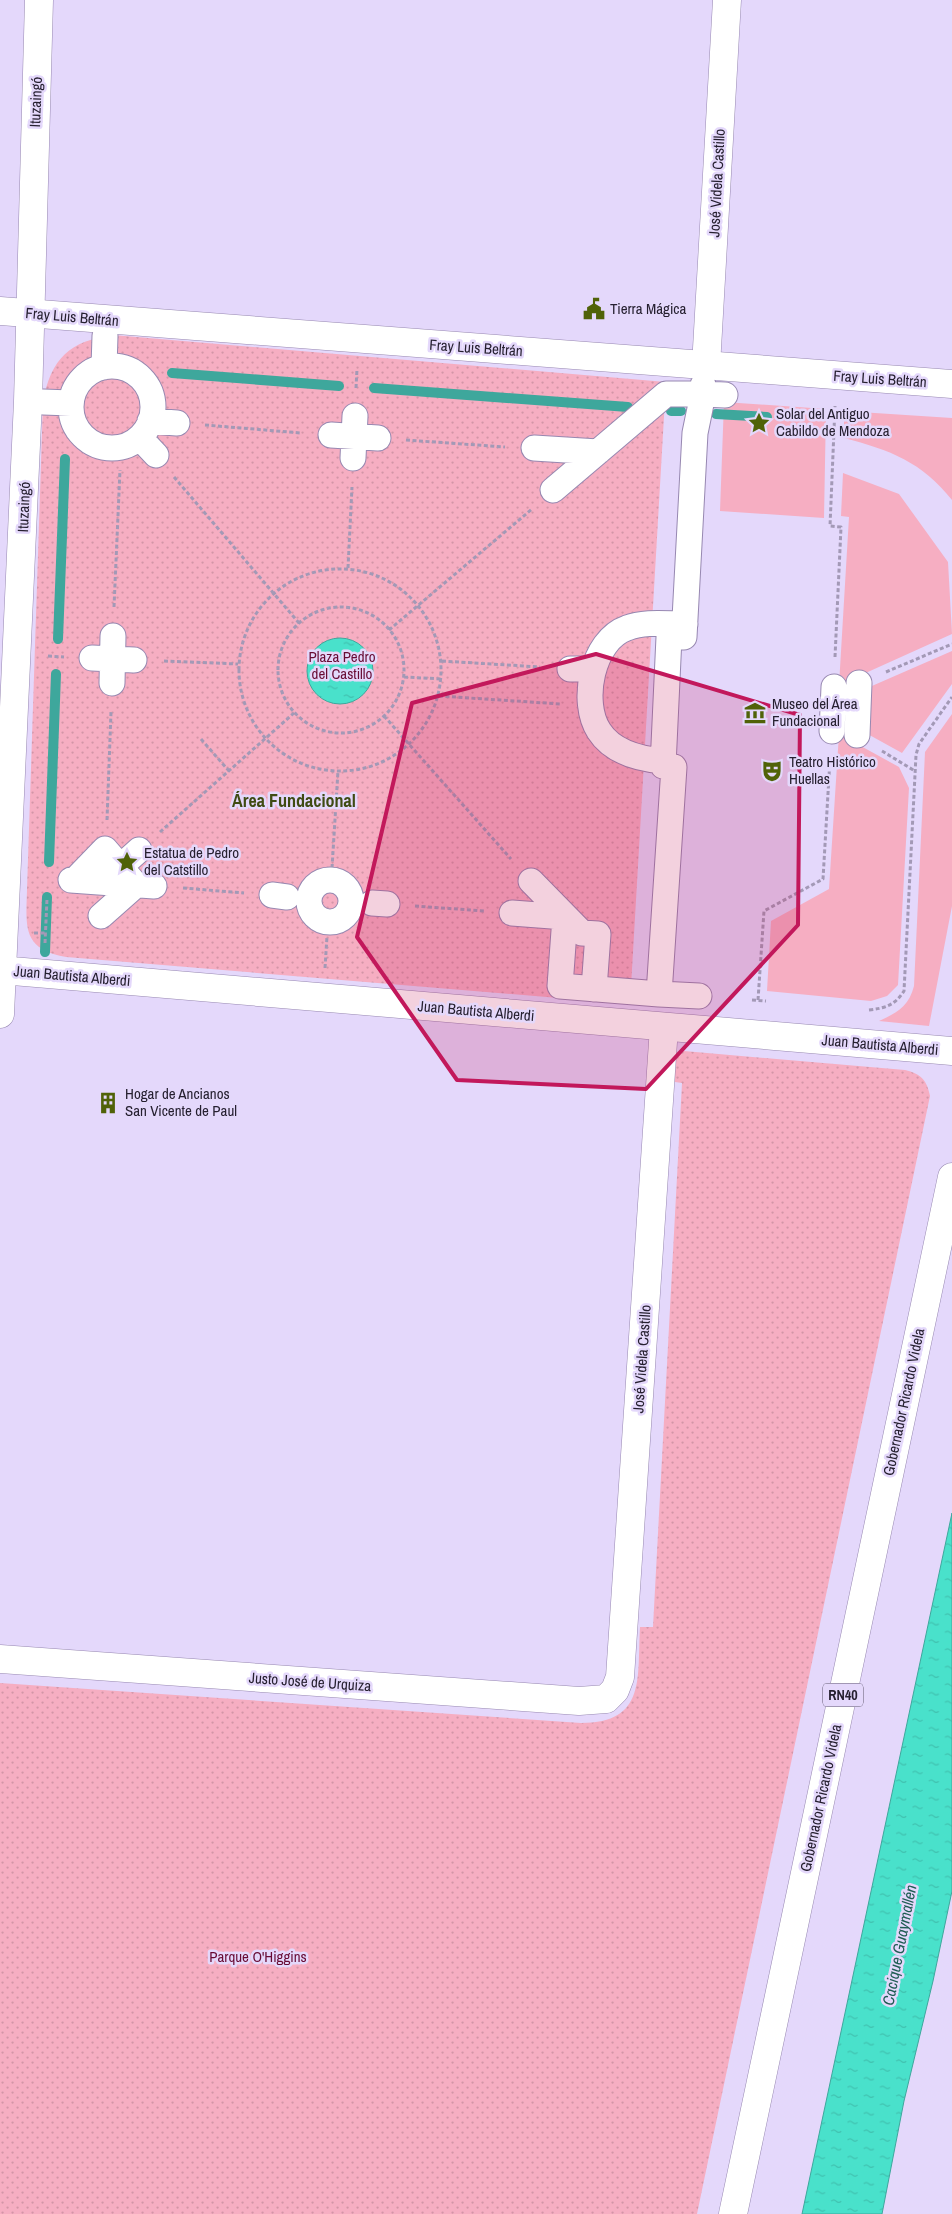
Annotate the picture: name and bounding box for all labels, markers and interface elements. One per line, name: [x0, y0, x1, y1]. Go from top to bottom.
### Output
street label: Ituzaingó: [24, 76, 47, 128]
street label: José Videla Castillo: [703, 128, 730, 238]
public building icon: Tierra Mágica: [581, 296, 607, 322]
place label: Tierra Mágica: [610, 298, 686, 319]
street label: Fray Luis Beltrán: [24, 302, 120, 331]
street label: Fray Luis Beltrán: [429, 334, 523, 361]
street label: Fray Luis Beltrán: [833, 365, 927, 392]
place label: Solar del Antiguo Cabildo de Mendoza: [776, 403, 890, 441]
place icon: Solar del Antiguo Cabildo de Mendoza: [746, 410, 772, 436]
street label: Ituzaingó: [12, 481, 35, 533]
park label: Plaza Pedro del Castillo: [308, 646, 376, 684]
place label: Museo del Área Fundacional: [772, 693, 858, 731]
museum icon: Museo del Área Fundacional: [742, 700, 768, 726]
place label: Teatro Histórico Huellas: [789, 751, 876, 789]
theatre icon: Teatro Histórico Huellas: [759, 758, 785, 784]
district label: Área Fundacional: [232, 788, 356, 813]
place label: Estatua de Pedro del Catstillo: [144, 842, 239, 880]
place icon: Estatua de Pedro del Catstillo: [114, 849, 140, 875]
street label: Juan Bautista Alberdi: [13, 960, 131, 991]
street label: Juan Bautista Alberdi: [417, 995, 535, 1026]
street label: Juan Bautista Alberdi: [821, 1029, 939, 1060]
place label: Hogar de Ancianos San Vicente de Paul: [125, 1083, 237, 1121]
building icon: Hogar de Ancianos San Vicente de Paul: [95, 1090, 121, 1116]
street label: José Videla Castillo: [627, 1304, 656, 1414]
street label: Gobernador Ricardo Videla: [878, 1326, 929, 1478]
street label: Justo José de Urquiza: [248, 1667, 372, 1696]
road number: RN40: [823, 1684, 863, 1706]
street label: Gobernador Ricardo Videla: [795, 1722, 846, 1874]
water label: Cacique Guaymallén: [877, 1883, 921, 2007]
park label: Parque O'Higgins: [209, 1946, 307, 1967]

